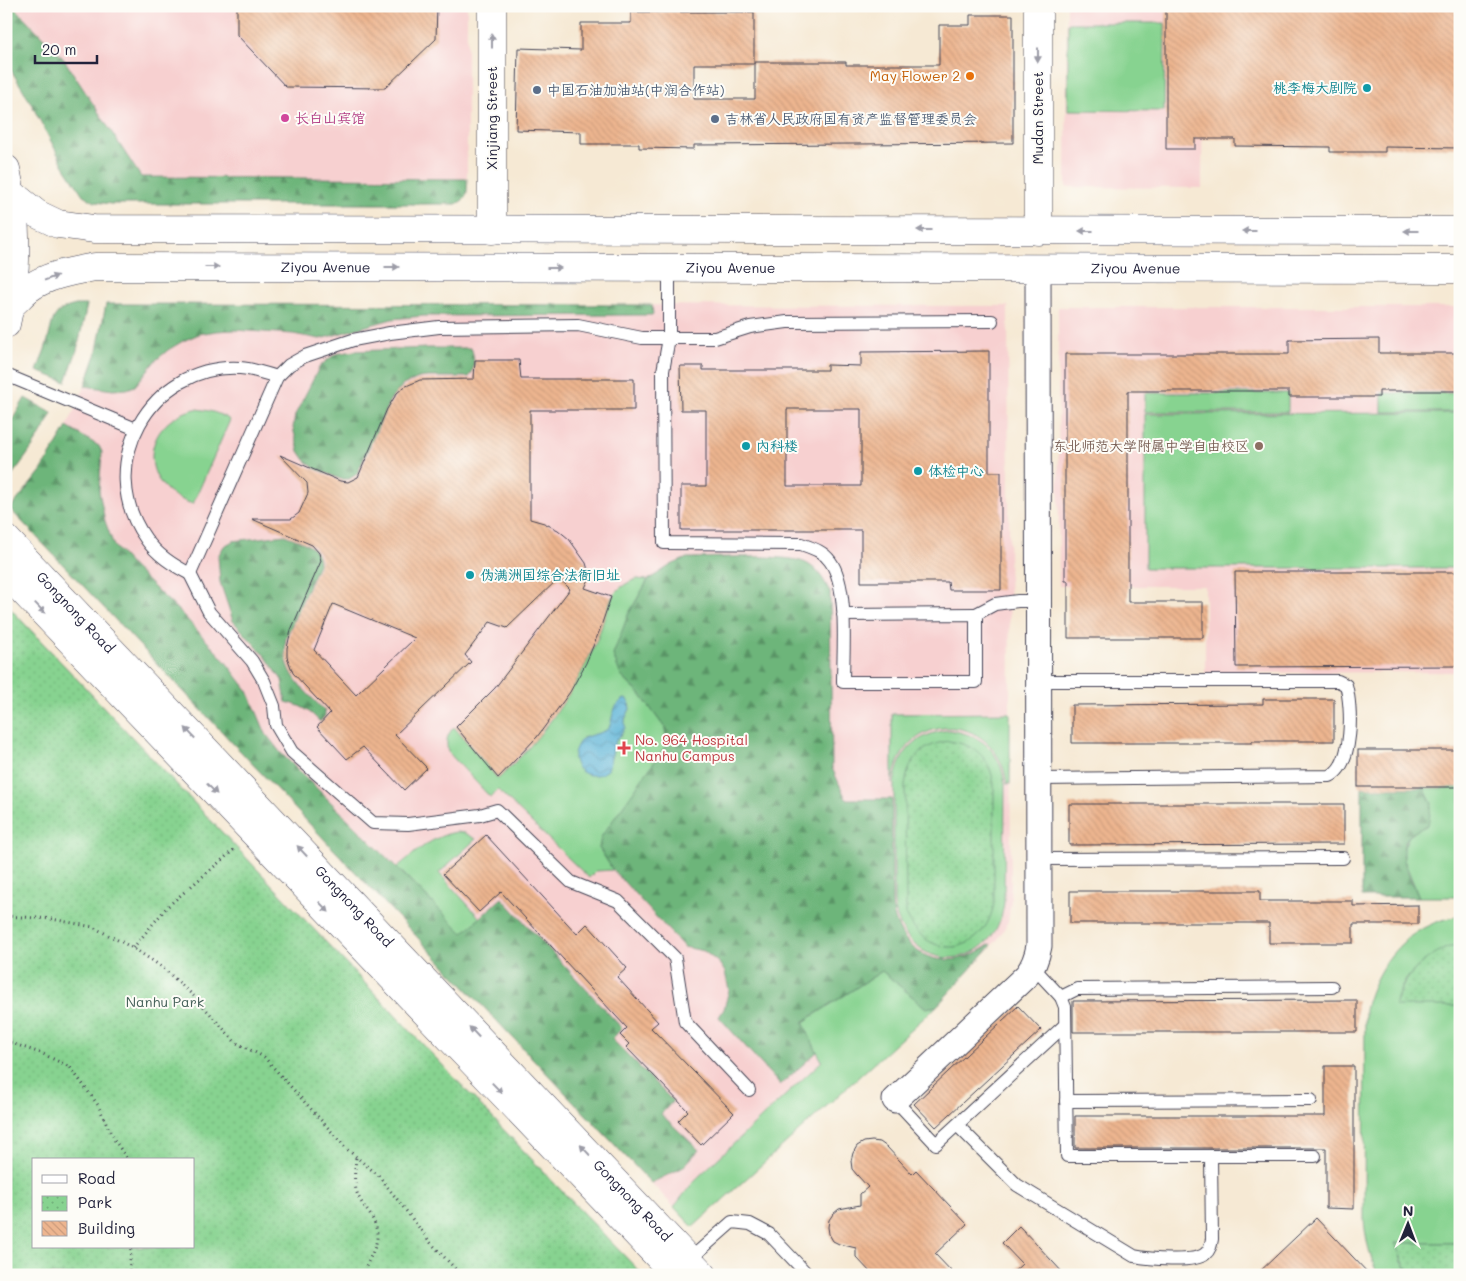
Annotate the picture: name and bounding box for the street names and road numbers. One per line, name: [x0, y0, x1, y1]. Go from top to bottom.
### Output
street label: Xinjiang Street: [482, 66, 501, 170]
street label: Mudan Street: [1028, 71, 1047, 165]
street label: Ziyou Avenue: [281, 257, 371, 276]
street label: Ziyou Avenue: [686, 258, 776, 277]
street label: Ziyou Avenue: [1091, 258, 1181, 278]
street label: Gongnong Road: [32, 567, 119, 657]
street label: Gongnong Road: [311, 861, 398, 951]
street label: Gongnong Road: [589, 1155, 676, 1245]

